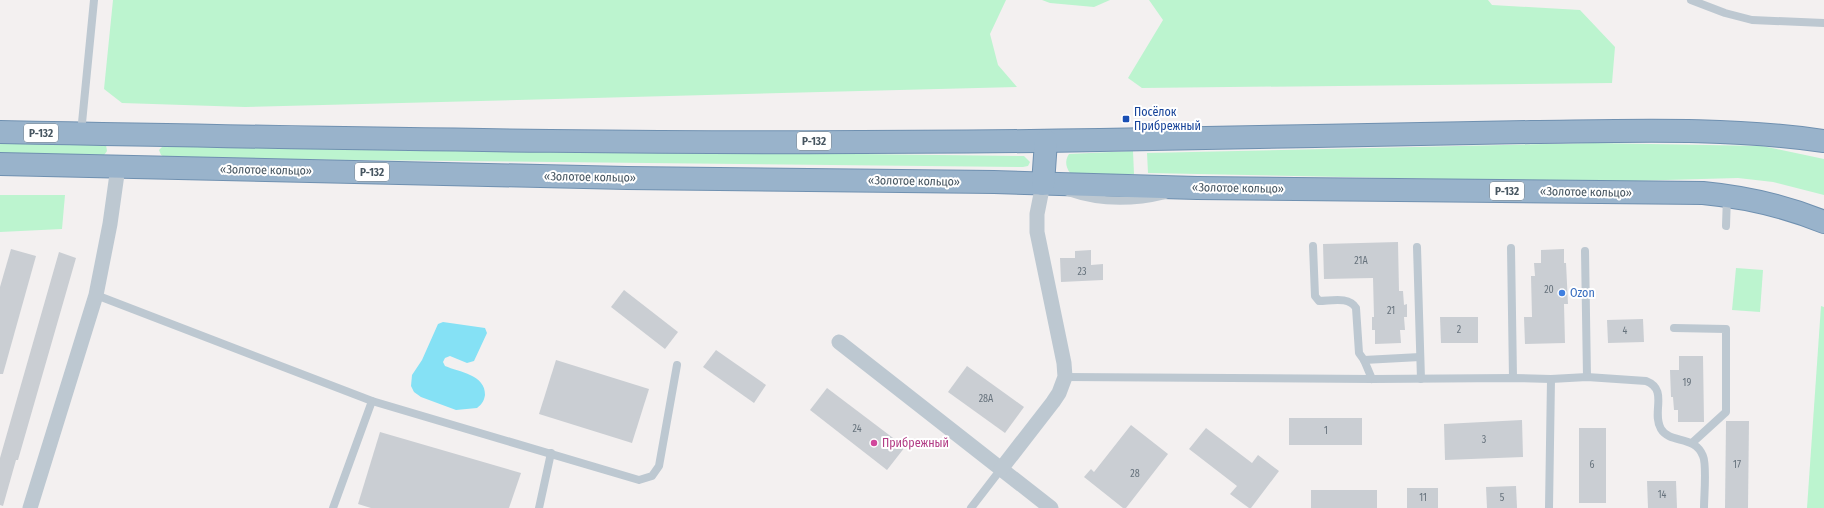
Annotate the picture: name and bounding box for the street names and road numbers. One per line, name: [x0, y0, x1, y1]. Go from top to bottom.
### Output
road number: Р-132: [24, 124, 58, 142]
road number: Р-132: [797, 132, 831, 150]
street label: «Золотое кольцо»: [220, 162, 312, 178]
road number: Р-132: [355, 163, 389, 181]
street label: «Золотое кольцо»: [544, 169, 636, 185]
street label: «Золотое кольцо»: [868, 173, 960, 189]
street label: «Золотое кольцо»: [1192, 180, 1284, 196]
road number: Р-132: [1490, 182, 1524, 200]
street label: «Золотое кольцо»: [1540, 184, 1632, 200]

